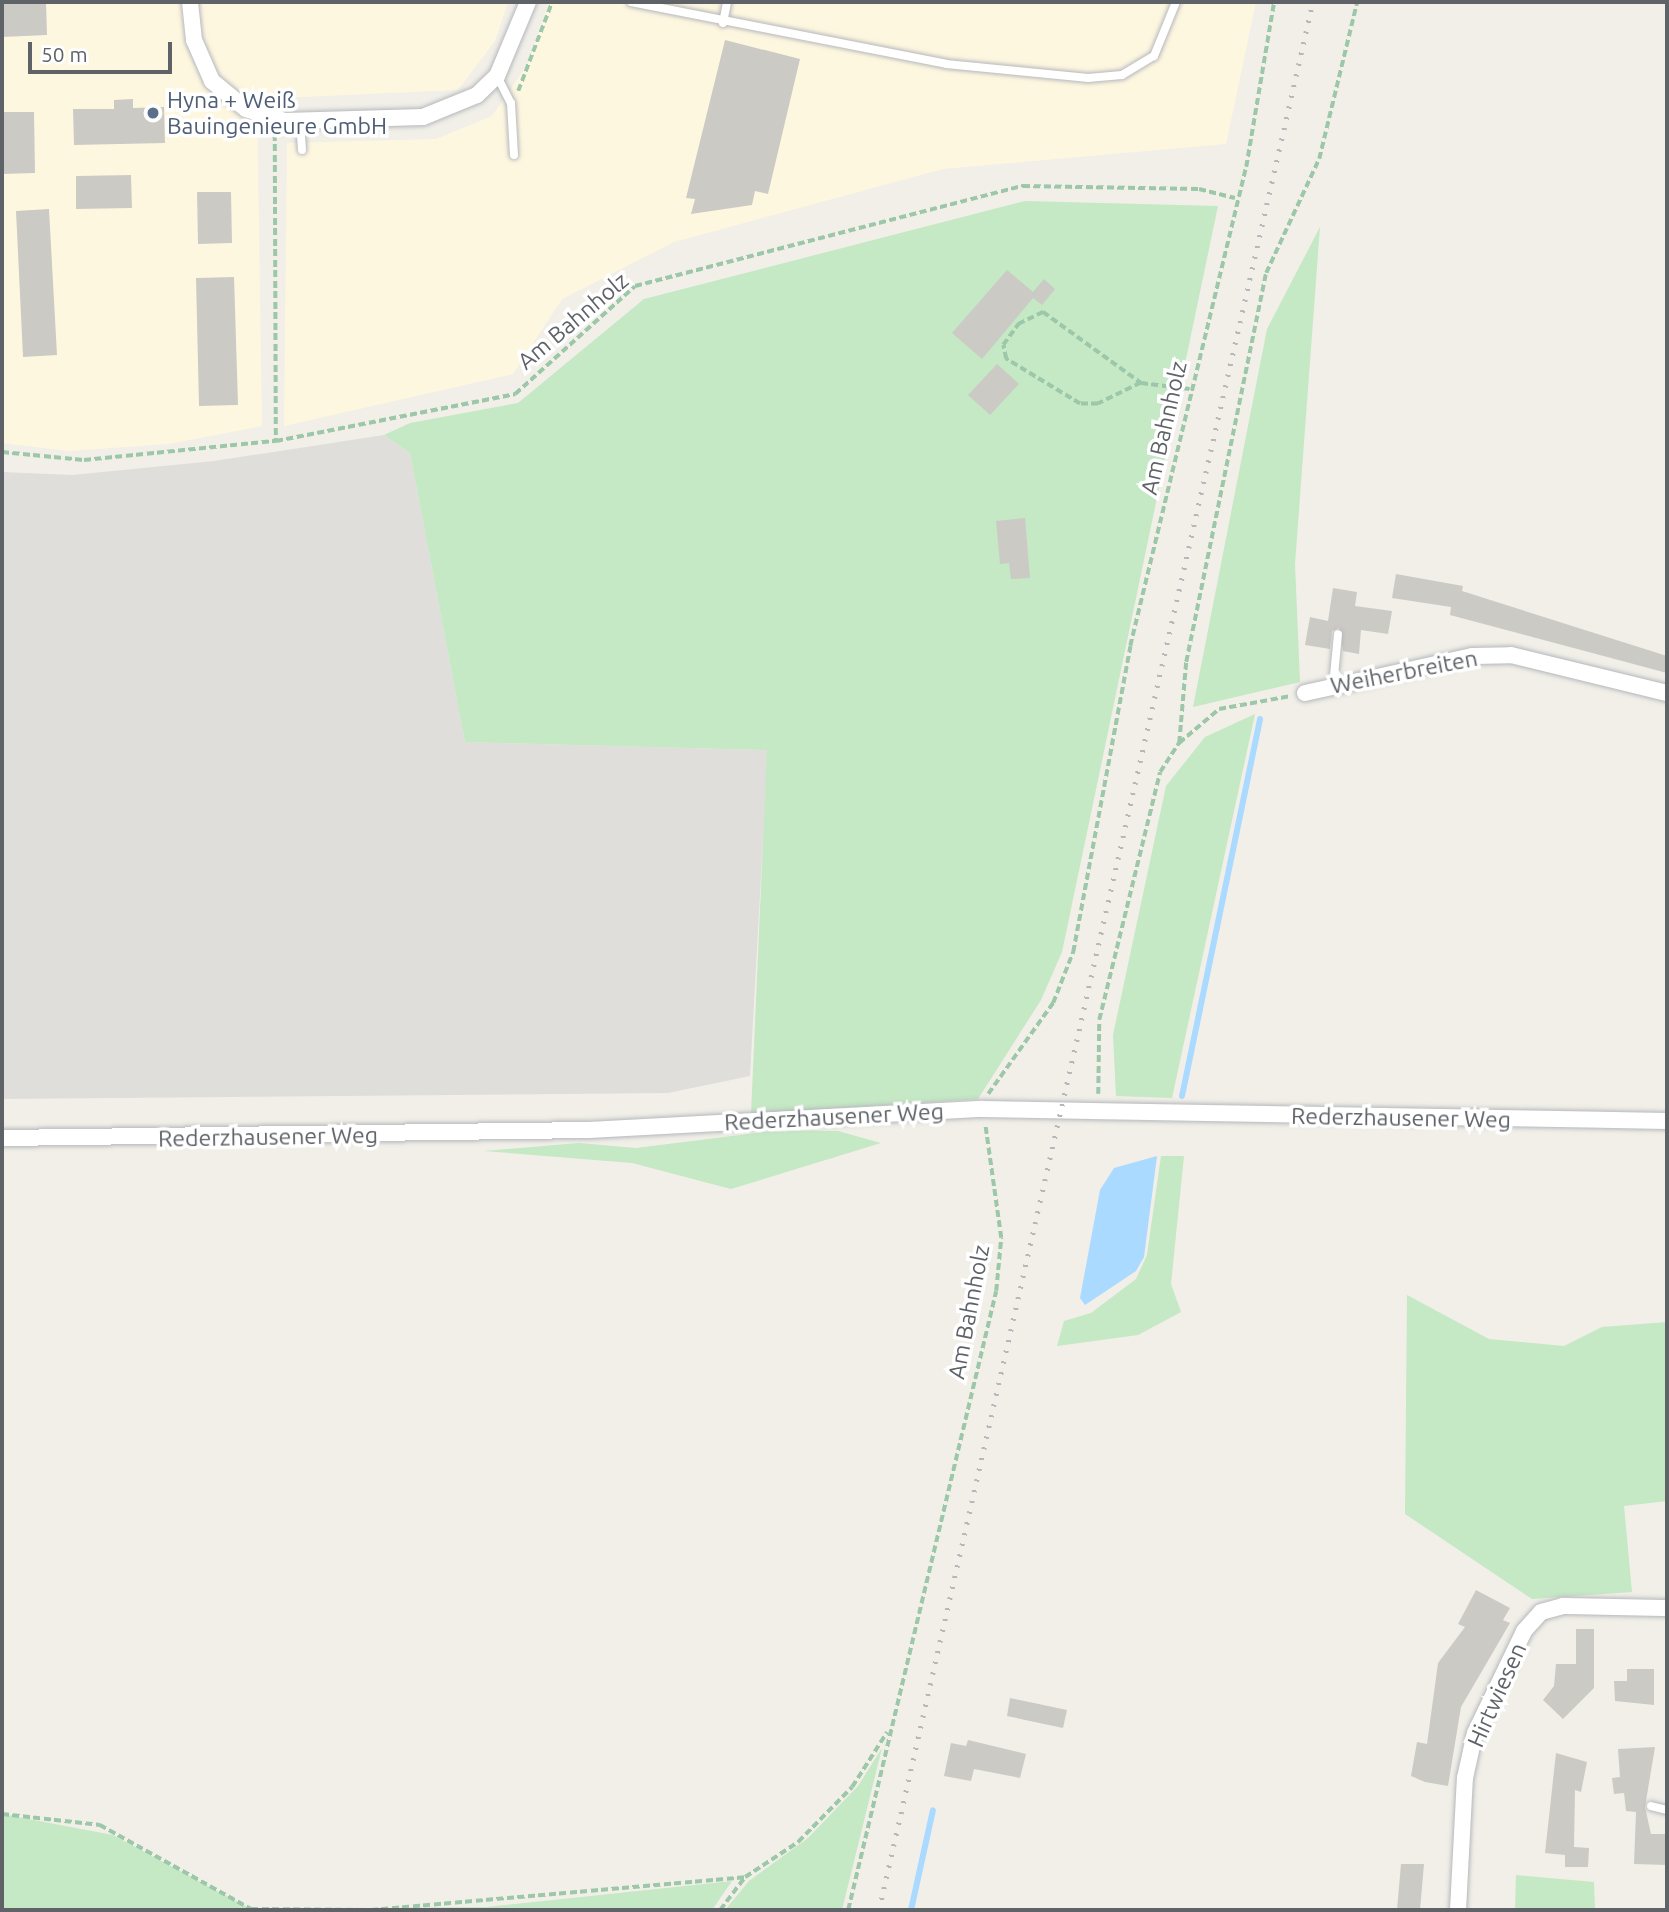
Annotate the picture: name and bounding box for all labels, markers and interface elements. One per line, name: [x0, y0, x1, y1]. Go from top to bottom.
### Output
scale bar: [32, 28, 175, 72]
text: 50 m: [41, 42, 88, 66]
place label: Hyna + Weiß Bauingenieure GmbH: [167, 86, 387, 140]
marker: Hyna + Weiß Bauingenieure GmbH: [145, 105, 161, 121]
street label: Am Bahnholz: [512, 267, 634, 375]
street label: Am Bahnholz: [1135, 359, 1193, 497]
street label: Weiherbreiten: [1328, 644, 1480, 700]
street label: Rederzhausener Weg: [723, 1097, 945, 1137]
street label: Rederzhausener Weg: [1291, 1102, 1511, 1134]
street label: Rederzhausener Weg: [158, 1121, 378, 1153]
street label: Am Bahnholz: [942, 1243, 996, 1381]
street label: Hirtwiesen: [1462, 1639, 1532, 1751]

